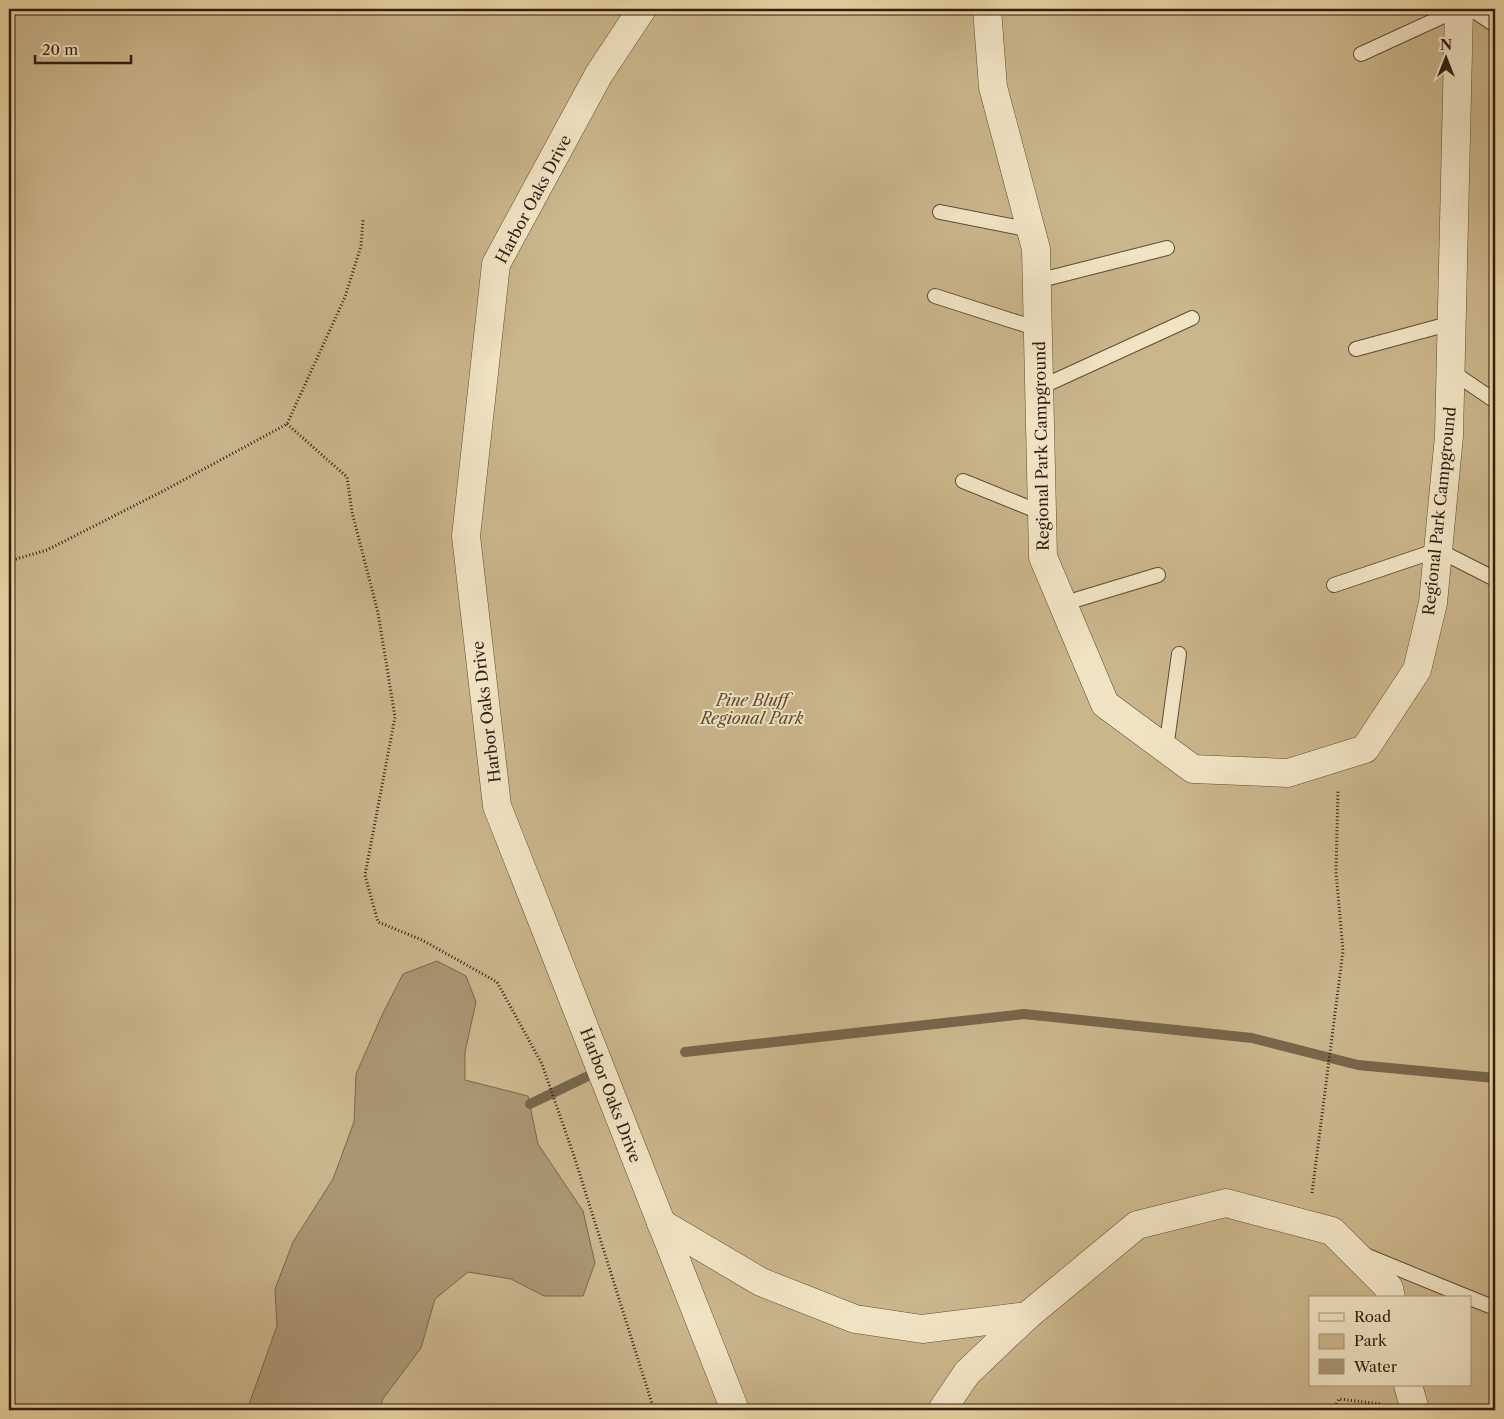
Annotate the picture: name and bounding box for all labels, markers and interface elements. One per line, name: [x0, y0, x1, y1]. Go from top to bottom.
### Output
scale bar: [35, 32, 131, 64]
north arrow: [1422, 32, 1472, 82]
text: N: [1440, 36, 1452, 54]
text: 20 m: [42, 40, 78, 59]
street label: Harbor Oaks Drive: [491, 131, 575, 267]
street label: Regional Park Campground: [1029, 341, 1053, 551]
street label: Regional Park Campground: [1418, 405, 1460, 616]
street label: Harbor Oaks Drive: [467, 640, 505, 784]
park label: Pine Bluff Regional Park: [698, 690, 804, 728]
street label: Harbor Oaks Drive: [576, 1025, 646, 1165]
legend: [1309, 1296, 1472, 1386]
text: Road: [1354, 1307, 1391, 1326]
text: Park: [1354, 1331, 1388, 1350]
text: Water: [1353, 1357, 1398, 1376]

